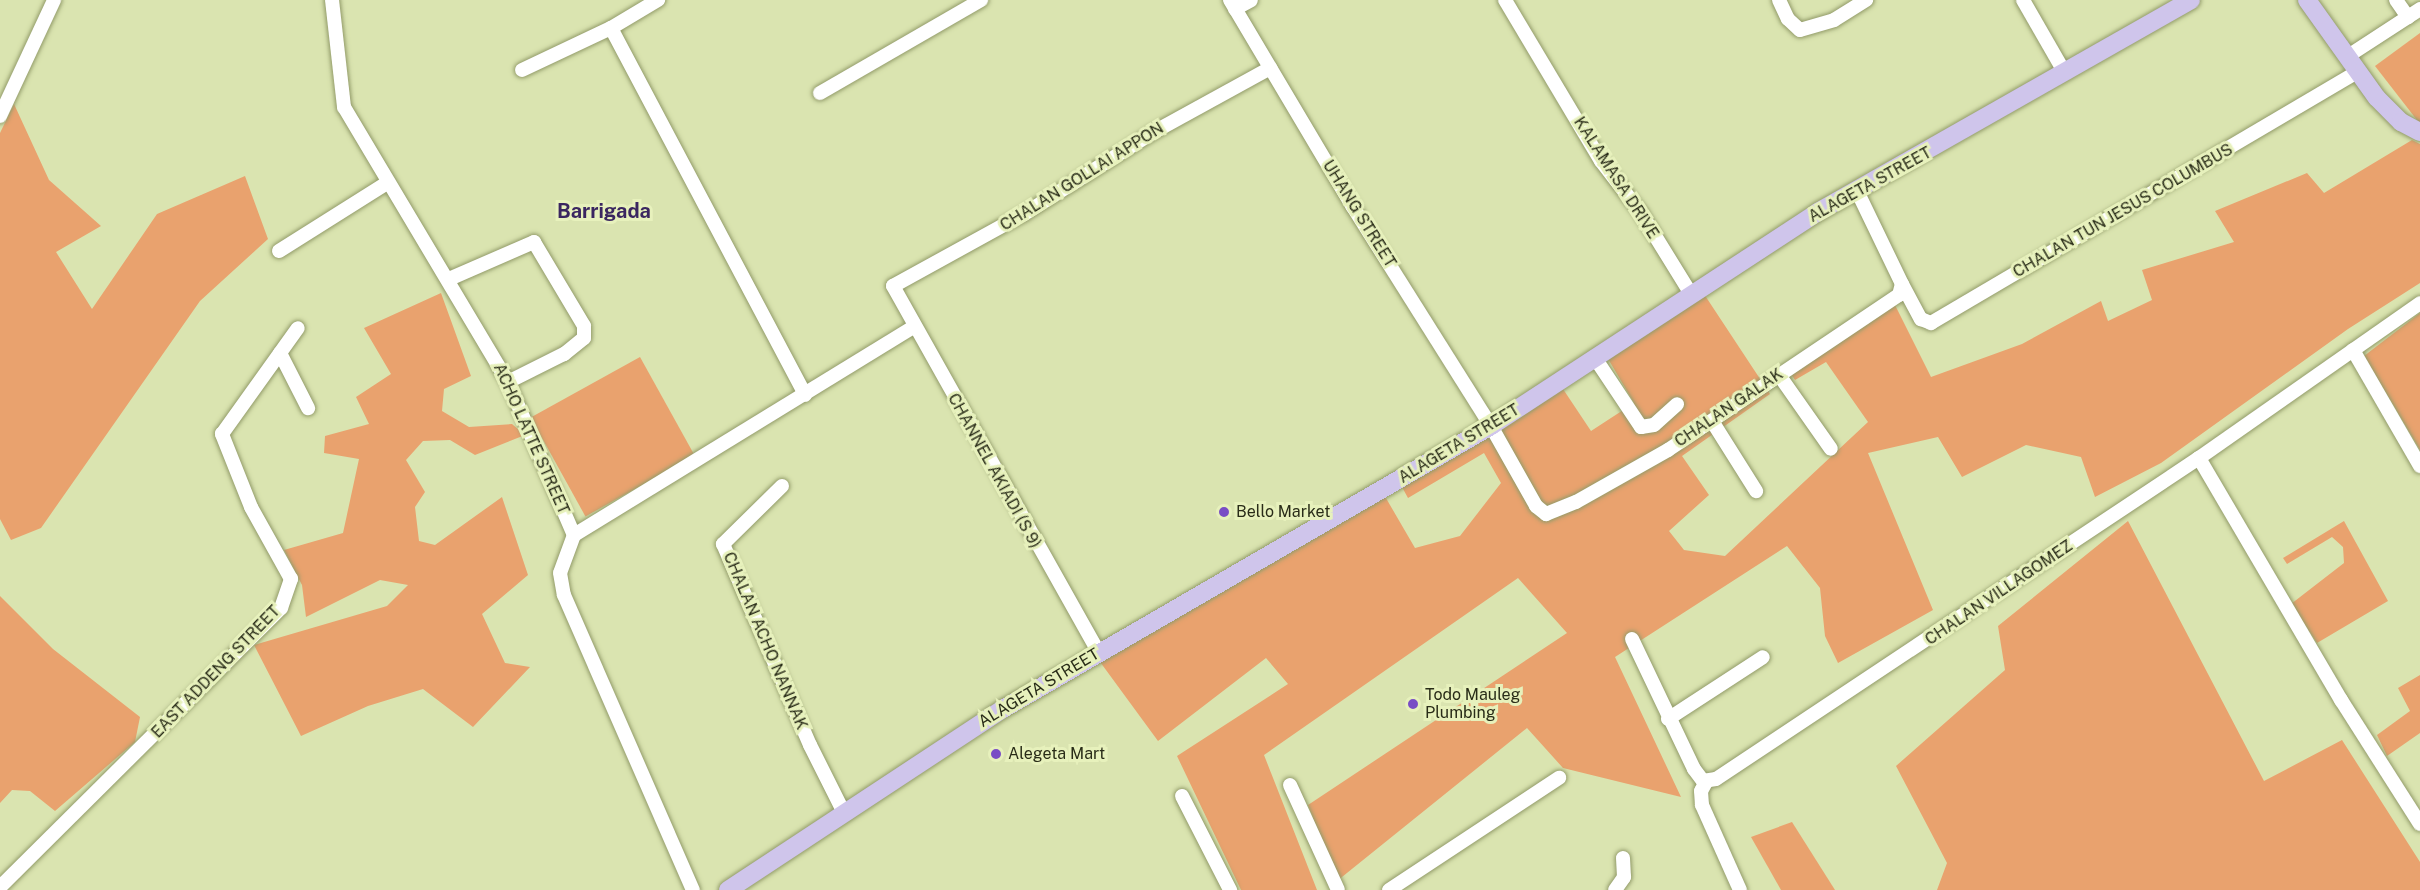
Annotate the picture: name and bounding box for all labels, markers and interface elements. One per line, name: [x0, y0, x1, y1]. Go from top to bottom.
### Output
street label: KALAMASA DRIVE: [1569, 113, 1663, 243]
street label: CHALAN GOLLAI APPON: [997, 119, 1167, 235]
street label: CHALAN TUN JESUS COLUMBUS: [2010, 140, 2236, 282]
street label: ALAGETA STREET: [1805, 143, 1935, 227]
street label: UHANG STREET: [1318, 157, 1400, 271]
district label: Barrigada: [557, 199, 651, 223]
street label: ACHO LATTE STREET: [489, 361, 573, 517]
street label: CHALAN GALAK: [1671, 365, 1787, 451]
street label: CHANNEL AKIADI (S 9): [943, 390, 1045, 552]
street label: ALAGETA STREET: [1395, 400, 1523, 488]
place label: Bello Market: [1236, 502, 1331, 522]
marker: Bello Market: [1217, 505, 1231, 519]
street label: CHALAN VILLAGOMEZ: [1922, 536, 2076, 650]
street label: CHALAN ACHO NANNAK: [719, 549, 811, 733]
street label: EAST ADDENG STREET: [148, 602, 284, 742]
street label: ALAGETA STREET: [975, 644, 1103, 732]
place label: Todo Mauleg Plumbing: [1425, 685, 1521, 723]
marker: Todo Mauleg Plumbing: [1406, 697, 1420, 711]
place label: Alegeta Mart: [1008, 744, 1105, 764]
marker: Alegeta Mart: [989, 747, 1003, 761]

